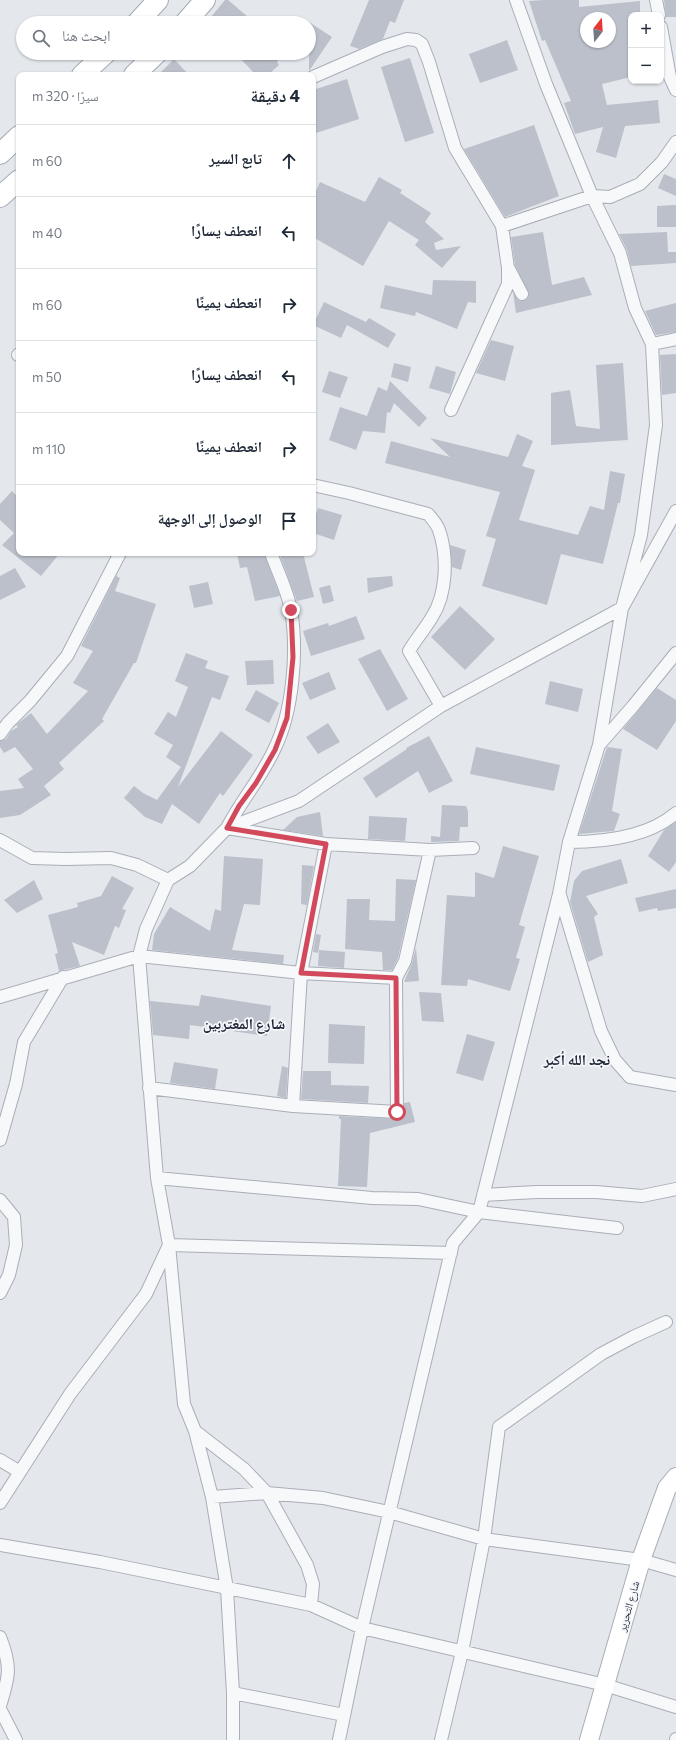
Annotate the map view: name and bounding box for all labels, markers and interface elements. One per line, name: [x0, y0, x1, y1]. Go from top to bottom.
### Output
north arrow: [580, 12, 616, 48]
map controls: [628, 12, 664, 84]
button: +: [628, 12, 664, 48]
search box: [16, 16, 316, 60]
text: ابحث هنا: [62, 26, 111, 44]
icon: search: [30, 27, 52, 49]
button: −: [628, 48, 664, 84]
text: 4 دقيقة: [251, 85, 300, 106]
text: سيرًا · 320 m: [32, 88, 99, 104]
text: تابع السير: [209, 149, 262, 167]
icon: ahead: [278, 150, 300, 172]
text: 60 m: [32, 153, 62, 169]
text: انعطف يسارًا: [191, 221, 262, 239]
icon: left: [278, 222, 300, 244]
text: 40 m: [32, 225, 62, 241]
text: انعطف يمينًا: [196, 293, 262, 311]
icon: right: [278, 294, 300, 316]
text: 60 m: [32, 297, 62, 313]
text: انعطف يسارًا: [191, 365, 262, 383]
icon: left: [278, 366, 300, 388]
text: 50 m: [32, 369, 62, 385]
text: انعطف يمينًا: [196, 437, 262, 455]
icon: right: [278, 438, 300, 460]
text: 110 m: [32, 441, 65, 457]
text: الوصول إلى الوجهة: [158, 509, 262, 527]
icon: arrive: [278, 510, 300, 532]
route end: [282, 601, 300, 619]
district label: شارع المغتربين: [203, 1014, 285, 1034]
district label: نجد الله أكبر: [543, 1050, 610, 1069]
route start: [388, 1103, 406, 1121]
street label: شارع التحرير: [614, 1579, 642, 1634]

